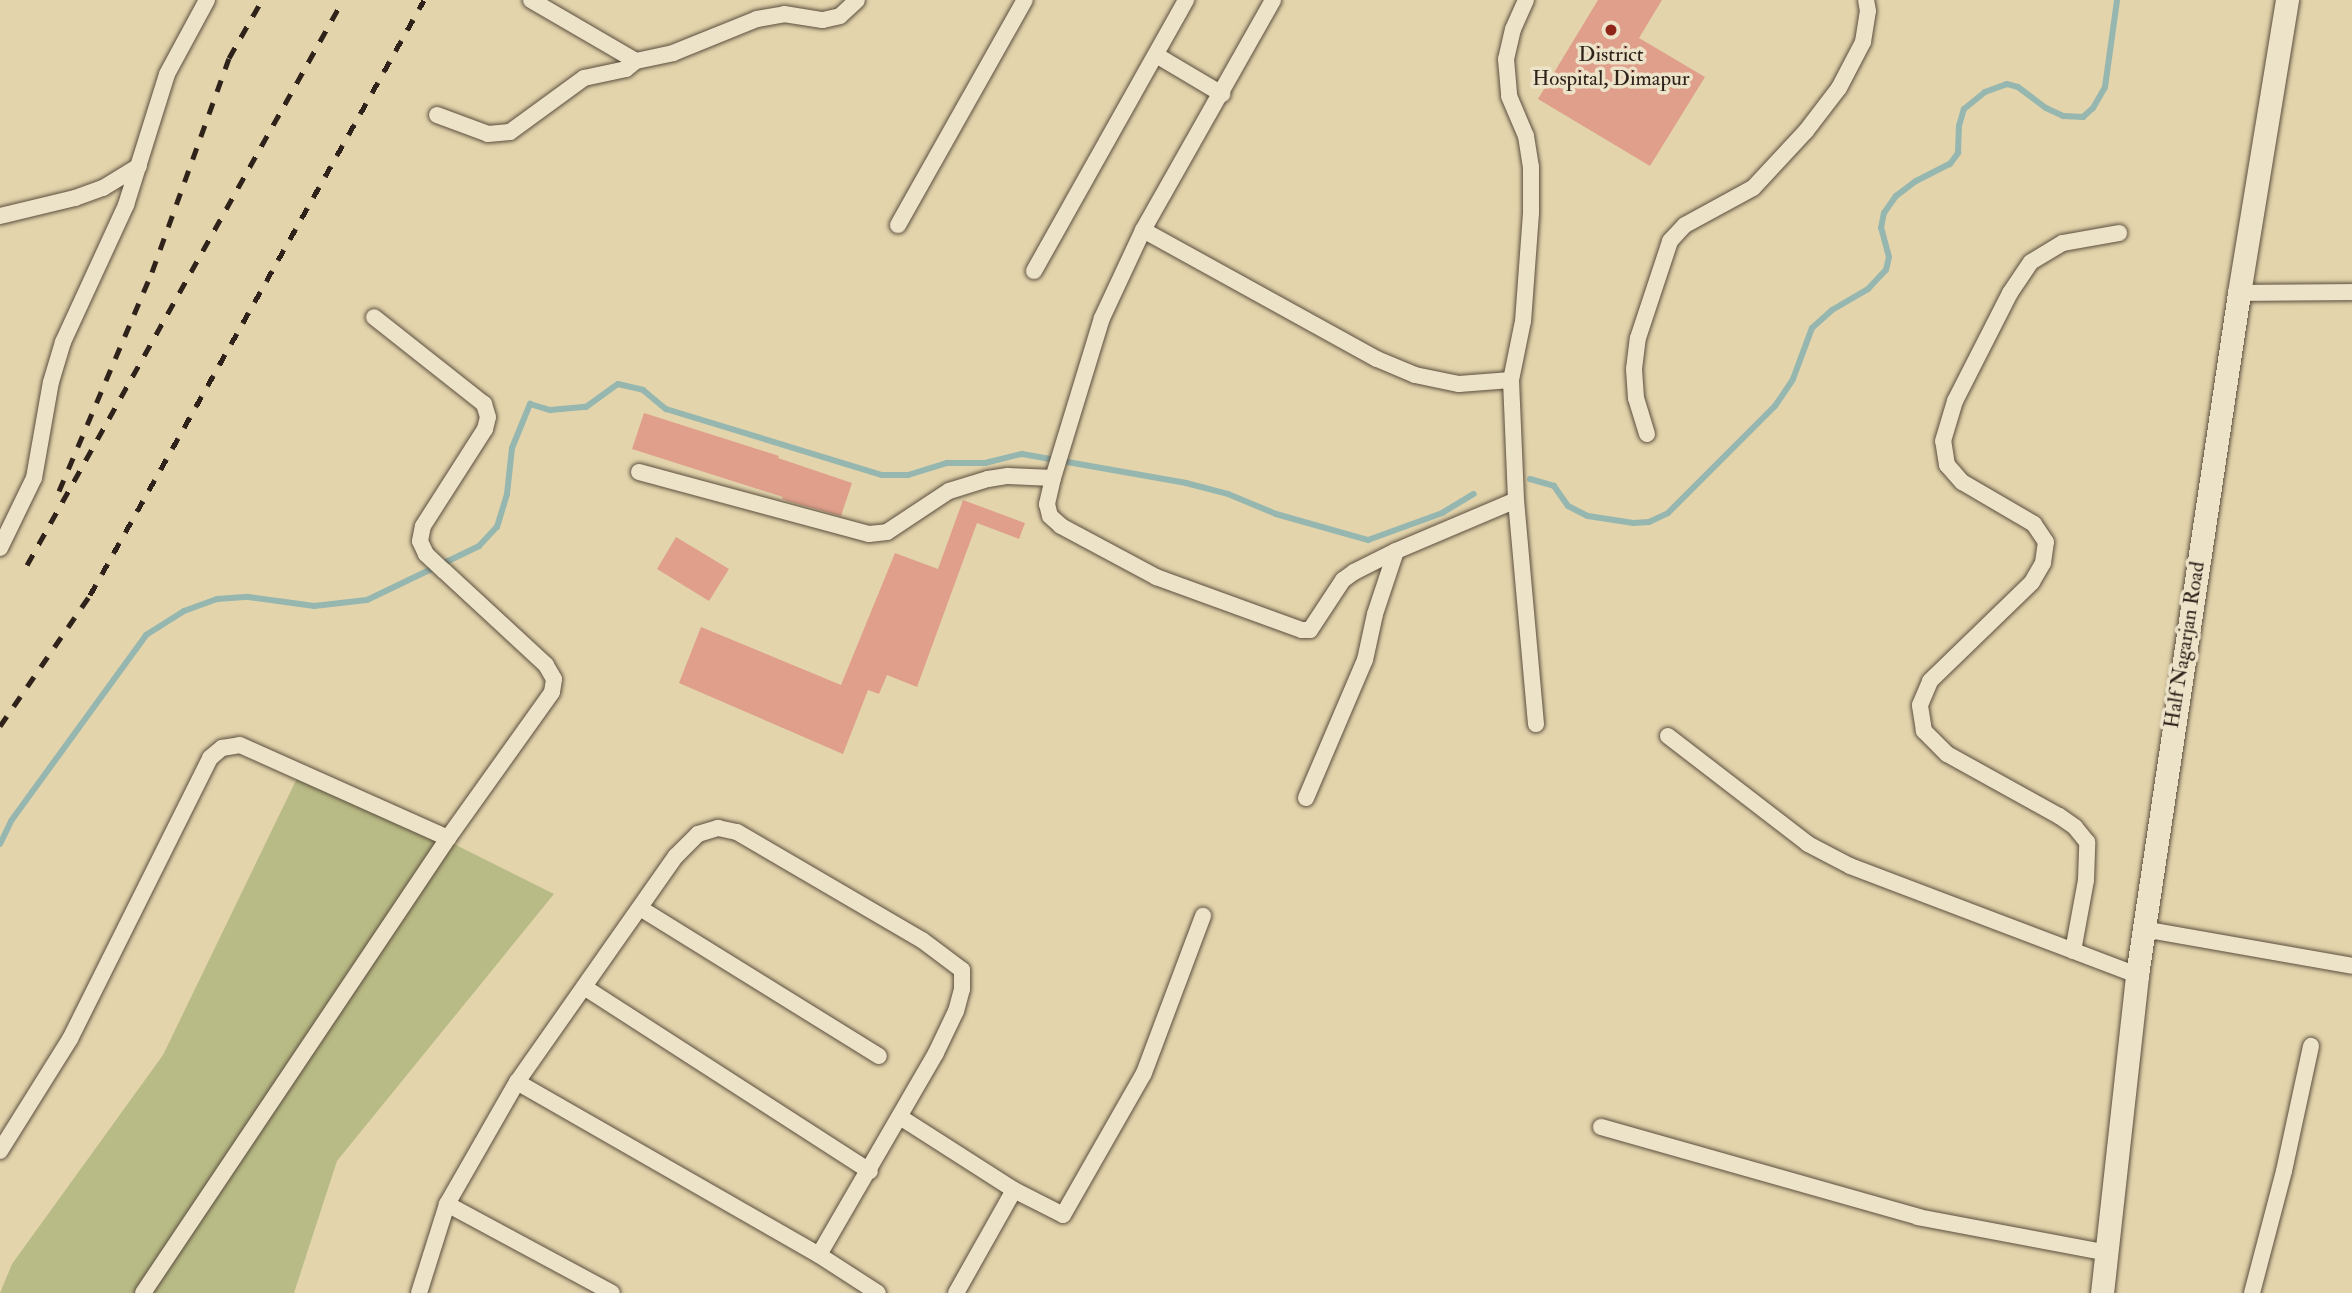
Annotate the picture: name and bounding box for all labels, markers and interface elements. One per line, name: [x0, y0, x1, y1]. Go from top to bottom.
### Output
marker: District Hospital, Dimapur: [1601, 20, 1621, 40]
place label: District Hospital, Dimapur: [1532, 42, 1690, 92]
street label: Half Nagarjan Road: [2159, 560, 2211, 730]

